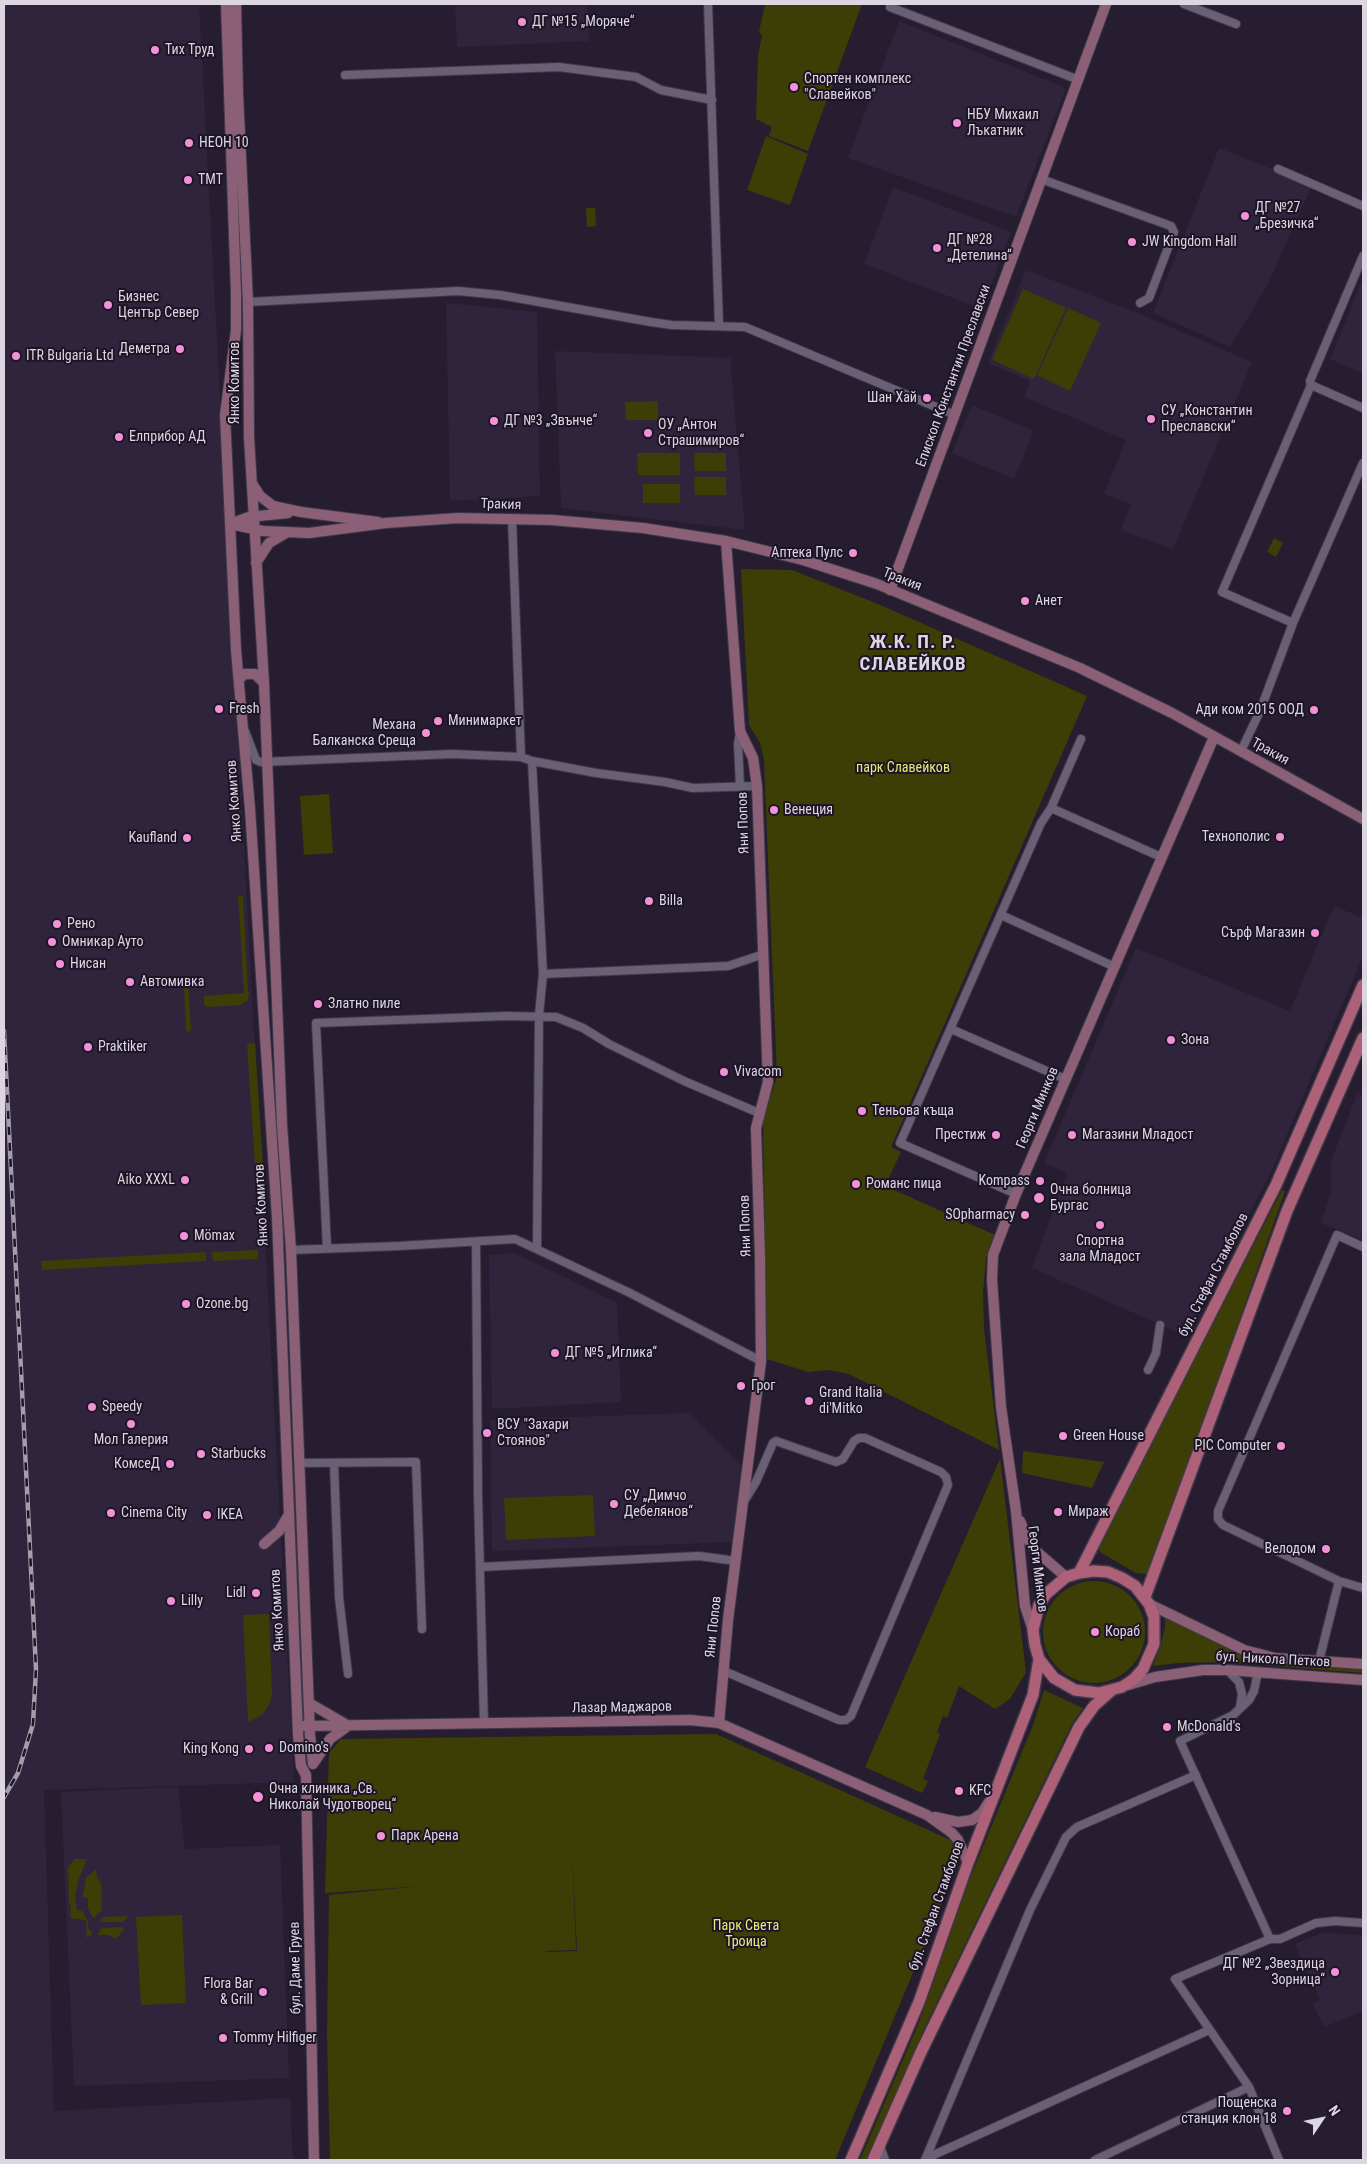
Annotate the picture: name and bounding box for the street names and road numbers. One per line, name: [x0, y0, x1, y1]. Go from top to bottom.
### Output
street label: Епископ Константин Преславски: [913, 283, 995, 469]
street label: Янко Комитов: [227, 342, 243, 424]
street label: Тракия: [480, 496, 522, 514]
street label: Тракия: [880, 565, 924, 595]
street label: Тракия: [1248, 735, 1292, 769]
street label: Янко Комитов: [224, 759, 246, 843]
street label: Яни Попов: [735, 792, 753, 854]
street label: Георги Минков: [1013, 1065, 1063, 1151]
street label: Янко Комитов: [251, 1163, 273, 1247]
street label: Яни Попов: [737, 1195, 755, 1257]
street label: бул. Стефан Стамболов: [1176, 1210, 1252, 1340]
street label: Георги Минков: [1023, 1525, 1051, 1613]
street label: Янко Комитов: [267, 1568, 289, 1652]
street label: Яни Попов: [702, 1595, 726, 1659]
street label: бул. Никола Петков: [1215, 1649, 1331, 1671]
street label: Лазар Маджаров: [572, 1699, 672, 1717]
street label: бул. Стефан Стамболов: [906, 1839, 968, 1973]
street label: бул. Даме Груев: [287, 1921, 305, 2015]

